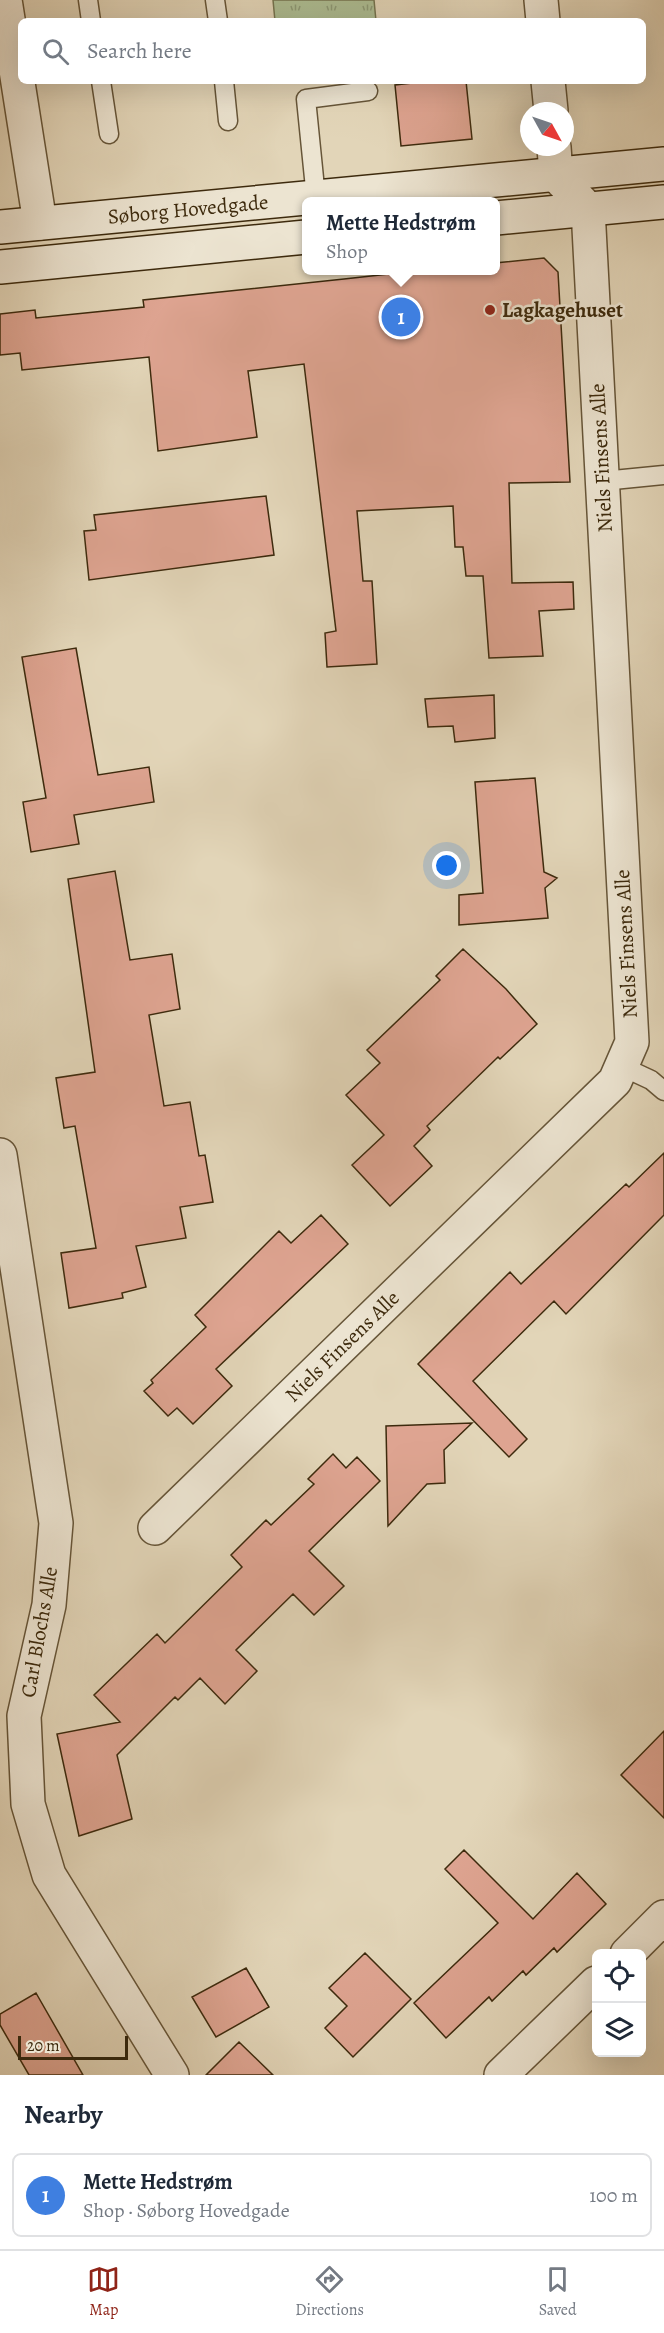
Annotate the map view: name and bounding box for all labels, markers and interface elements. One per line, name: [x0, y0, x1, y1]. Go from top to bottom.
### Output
search box: [18, 18, 646, 84]
icon: search: [39, 35, 72, 68]
text: Search here: [87, 36, 192, 66]
north arrow: [520, 102, 574, 156]
street label: Søborg Hovedgade: [107, 188, 270, 231]
popup: [302, 197, 500, 275]
text: Mette Hedstrøm: [326, 208, 476, 238]
text: Shop: [326, 238, 368, 265]
pin: 1: [382, 294, 420, 340]
place label: Lagkagehuset: [502, 296, 623, 324]
marker: Lagkagehuset: [483, 303, 497, 317]
street label: Niels Finsens Alle: [583, 383, 619, 533]
your location: [432, 851, 461, 880]
street label: Niels Finsens Alle: [608, 869, 644, 1019]
street label: Niels Finsens Alle: [279, 1284, 405, 1408]
street label: Carl Blochs Alle: [14, 1564, 64, 1700]
map controls: [592, 1949, 646, 2057]
button: locate: [592, 1949, 646, 2003]
button: layers: [592, 2003, 646, 2057]
scale bar: [18, 2033, 128, 2060]
text: 20 m: [27, 2035, 60, 2057]
text: Nearby: [24, 2097, 103, 2132]
text: Mette Hedstrøm: [83, 2167, 233, 2197]
text: 1: [42, 2182, 49, 2209]
text: 100 m: [589, 2182, 638, 2209]
text: Shop · Søborg Hovedgade: [83, 2197, 290, 2224]
tab: Map: [87, 2263, 120, 2321]
tab: Directions: [295, 2263, 364, 2321]
tab: Saved: [539, 2263, 577, 2321]

